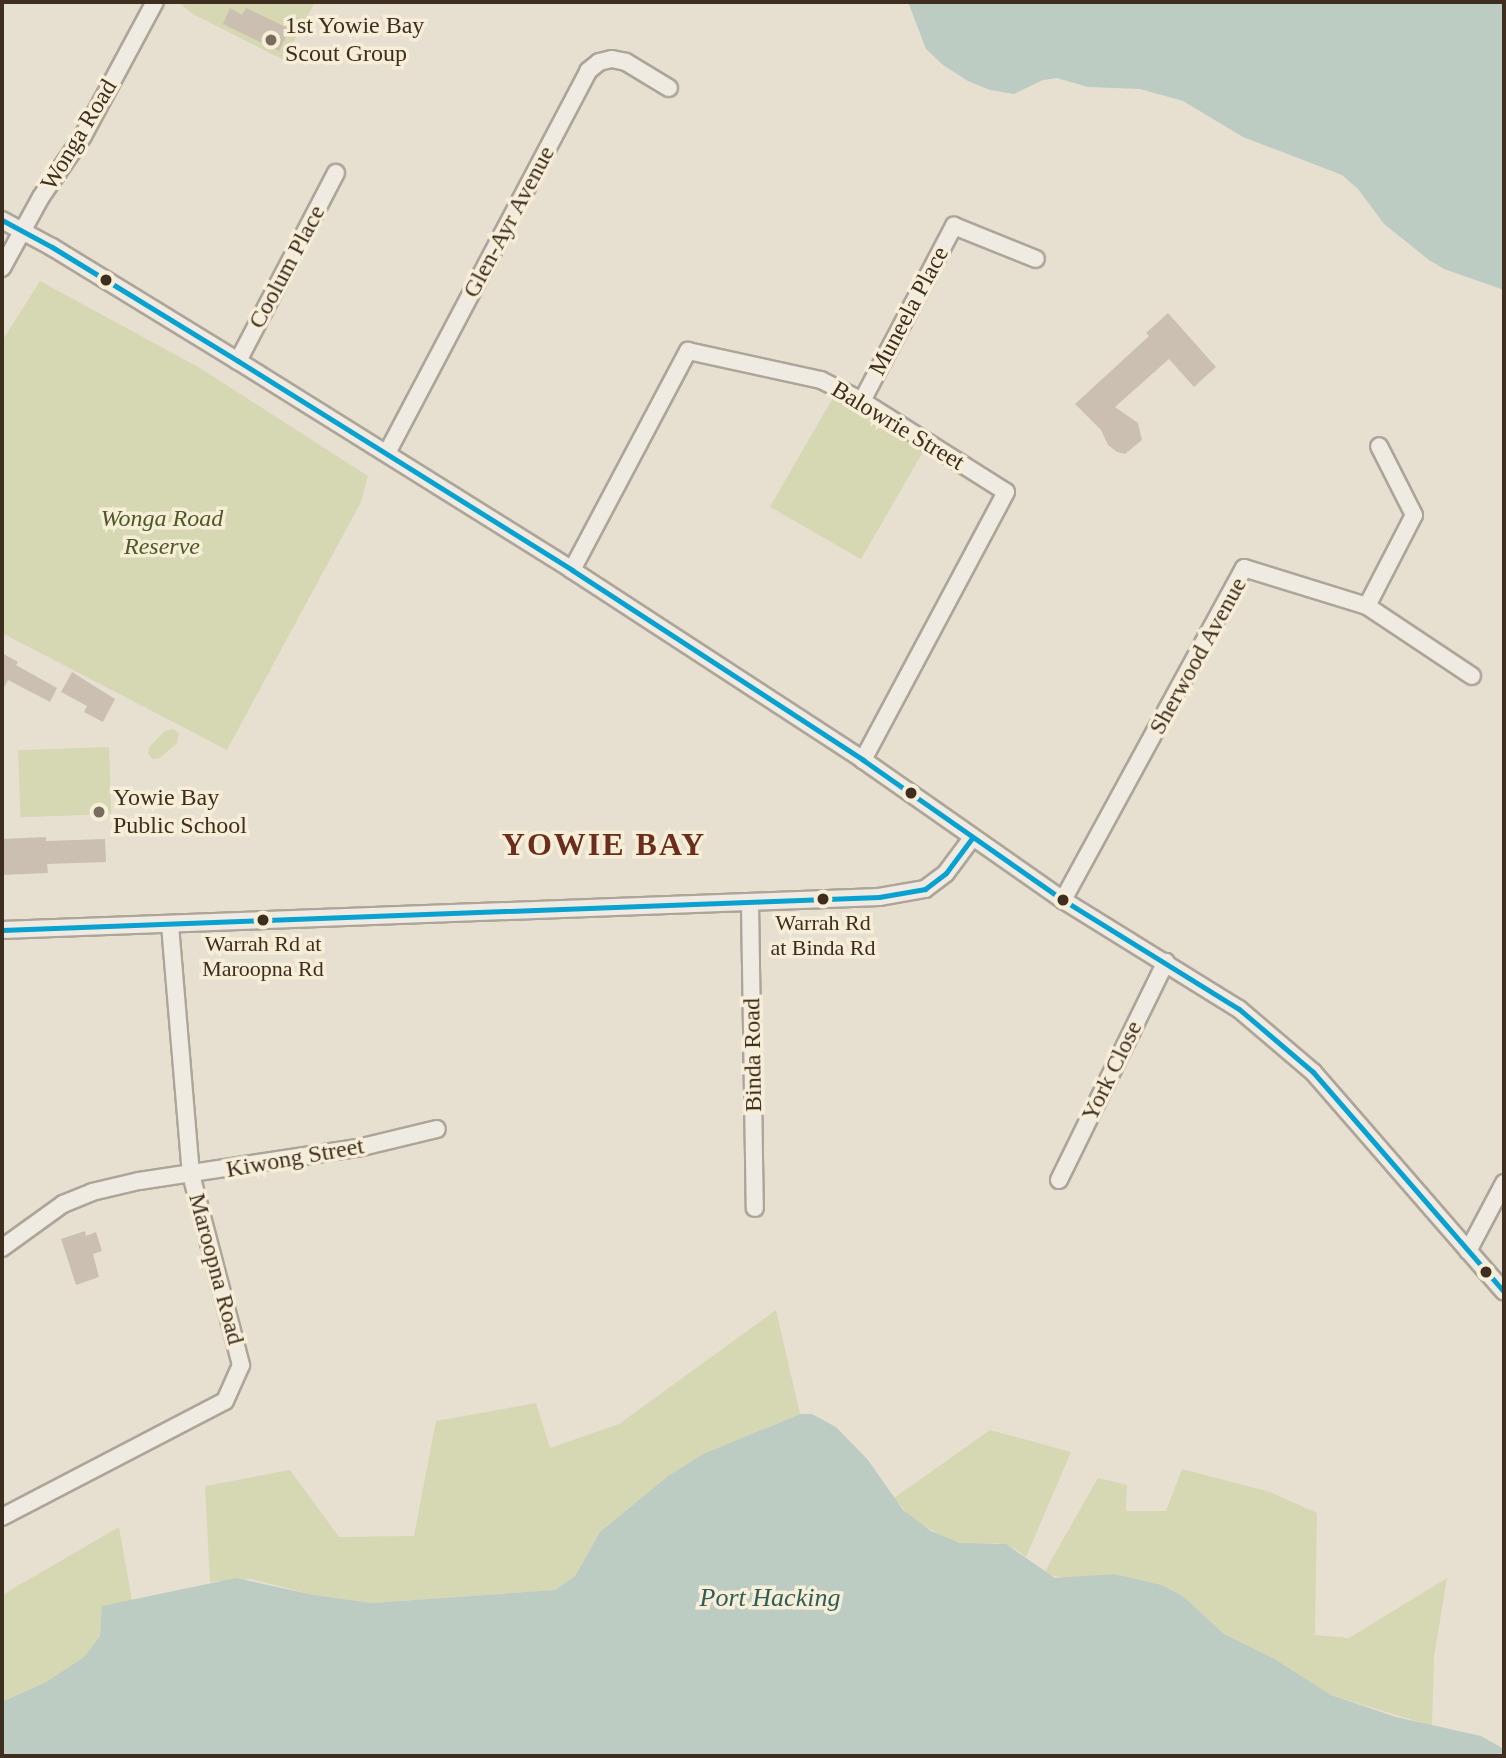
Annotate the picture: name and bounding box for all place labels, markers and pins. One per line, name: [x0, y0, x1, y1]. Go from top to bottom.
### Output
place label: 1st Yowie Bay Scout Group: [285, 12, 425, 68]
marker: 1st Yowie Bay Scout Group: [263, 32, 279, 48]
unlabelled marker: [99, 273, 113, 287]
place label: Yowie Bay Public School: [113, 784, 247, 840]
unlabelled marker: [904, 786, 918, 800]
marker: Yowie Bay Public School: [91, 804, 107, 820]
marker: Warrah Rd at Binda Rd: [816, 892, 830, 906]
unlabelled marker: [1056, 893, 1070, 907]
place label: Warrah Rd at Binda Rd: [770, 909, 876, 960]
marker: Warrah Rd at Maroopna Rd: [256, 913, 270, 927]
place label: Warrah Rd at Maroopna Rd: [202, 930, 324, 982]
unlabelled marker: [1479, 1265, 1493, 1279]

